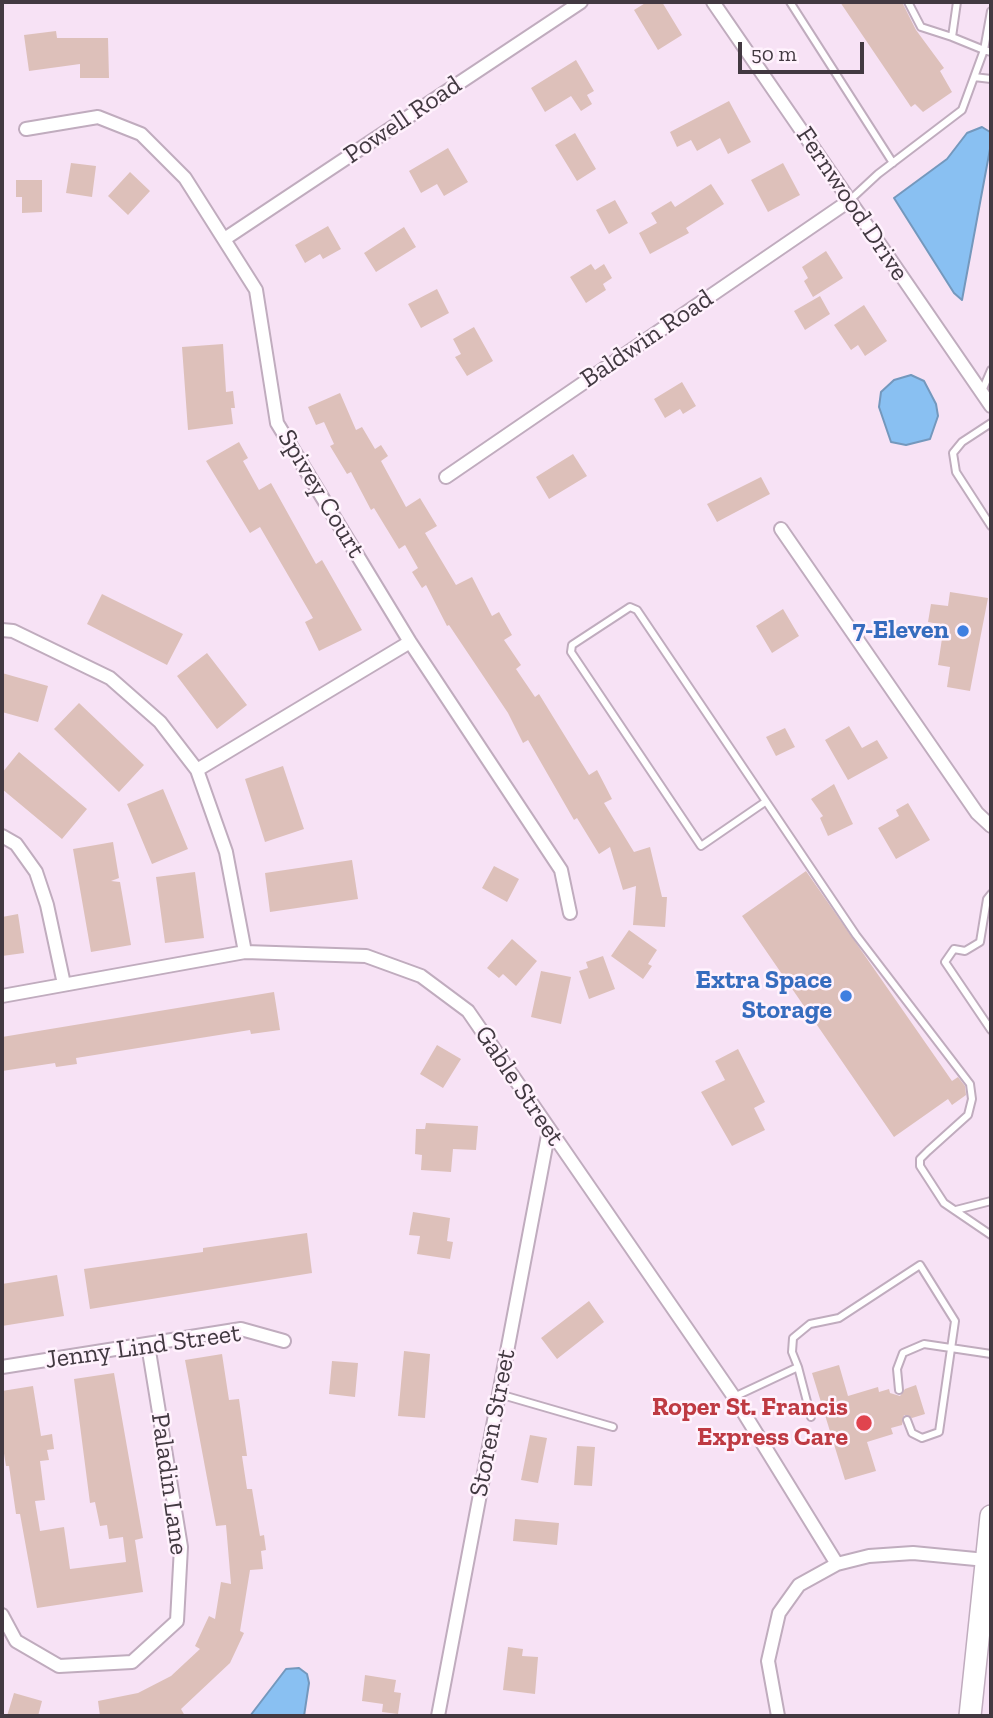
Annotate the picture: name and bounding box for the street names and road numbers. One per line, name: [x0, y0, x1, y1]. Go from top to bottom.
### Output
street label: Powell Road: [338, 69, 468, 171]
street label: Fernwood Drive: [789, 121, 915, 287]
street label: Baldwin Road: [575, 283, 719, 395]
street label: Spivey Court: [271, 424, 371, 564]
street label: Gable Street: [467, 1020, 571, 1152]
street label: Jenny Lind Street: [43, 1318, 243, 1376]
street label: Storen Street: [463, 1347, 523, 1499]
street label: Paladin Lane: [144, 1411, 194, 1557]

